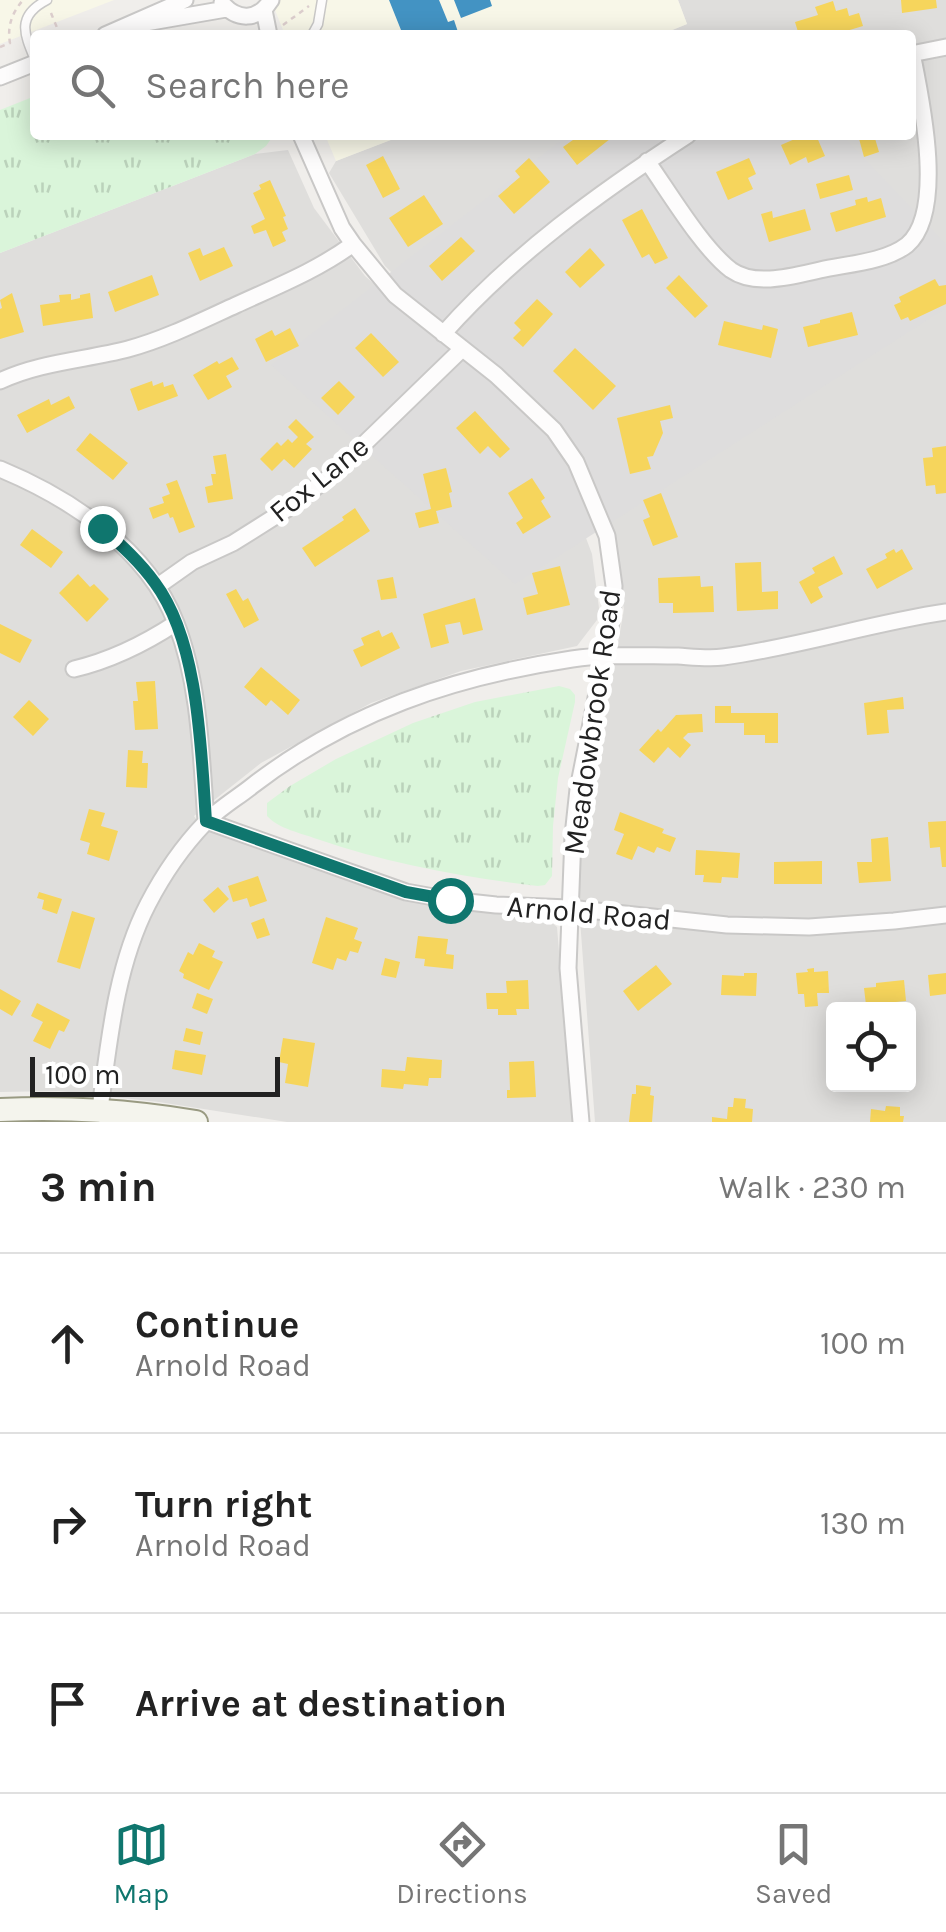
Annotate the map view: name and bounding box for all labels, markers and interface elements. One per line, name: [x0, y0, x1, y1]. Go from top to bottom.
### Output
search box: [30, 30, 916, 140]
icon: search: [65, 58, 120, 113]
text: Search here: [145, 63, 349, 108]
street label: Fox Lane: [262, 428, 376, 530]
route end: [80, 506, 126, 552]
street label: Meadowbrook Road: [556, 587, 628, 857]
route start: [428, 878, 474, 924]
street label: Arnold Road: [505, 888, 673, 938]
map controls: [826, 1002, 916, 1092]
button: locate: [826, 1002, 916, 1092]
scale bar: [30, 1052, 280, 1096]
text: 100 m: [45, 1058, 120, 1091]
text: 3 min: [40, 1162, 157, 1212]
text: Walk · 230 m: [719, 1169, 906, 1206]
text: Continue: [135, 1302, 299, 1347]
icon: ahead: [40, 1316, 95, 1371]
text: 100 m: [820, 1325, 906, 1362]
text: Arnold Road: [135, 1347, 311, 1384]
text: Turn right: [135, 1482, 312, 1527]
icon: right: [40, 1496, 95, 1551]
text: 130 m: [820, 1505, 906, 1542]
text: Arnold Road: [135, 1527, 311, 1564]
icon: arrive: [40, 1676, 95, 1731]
text: Arrive at destination: [135, 1681, 507, 1726]
tab: Map: [114, 1817, 169, 1910]
tab: Directions: [396, 1817, 528, 1910]
tab: Saved: [755, 1817, 832, 1910]

